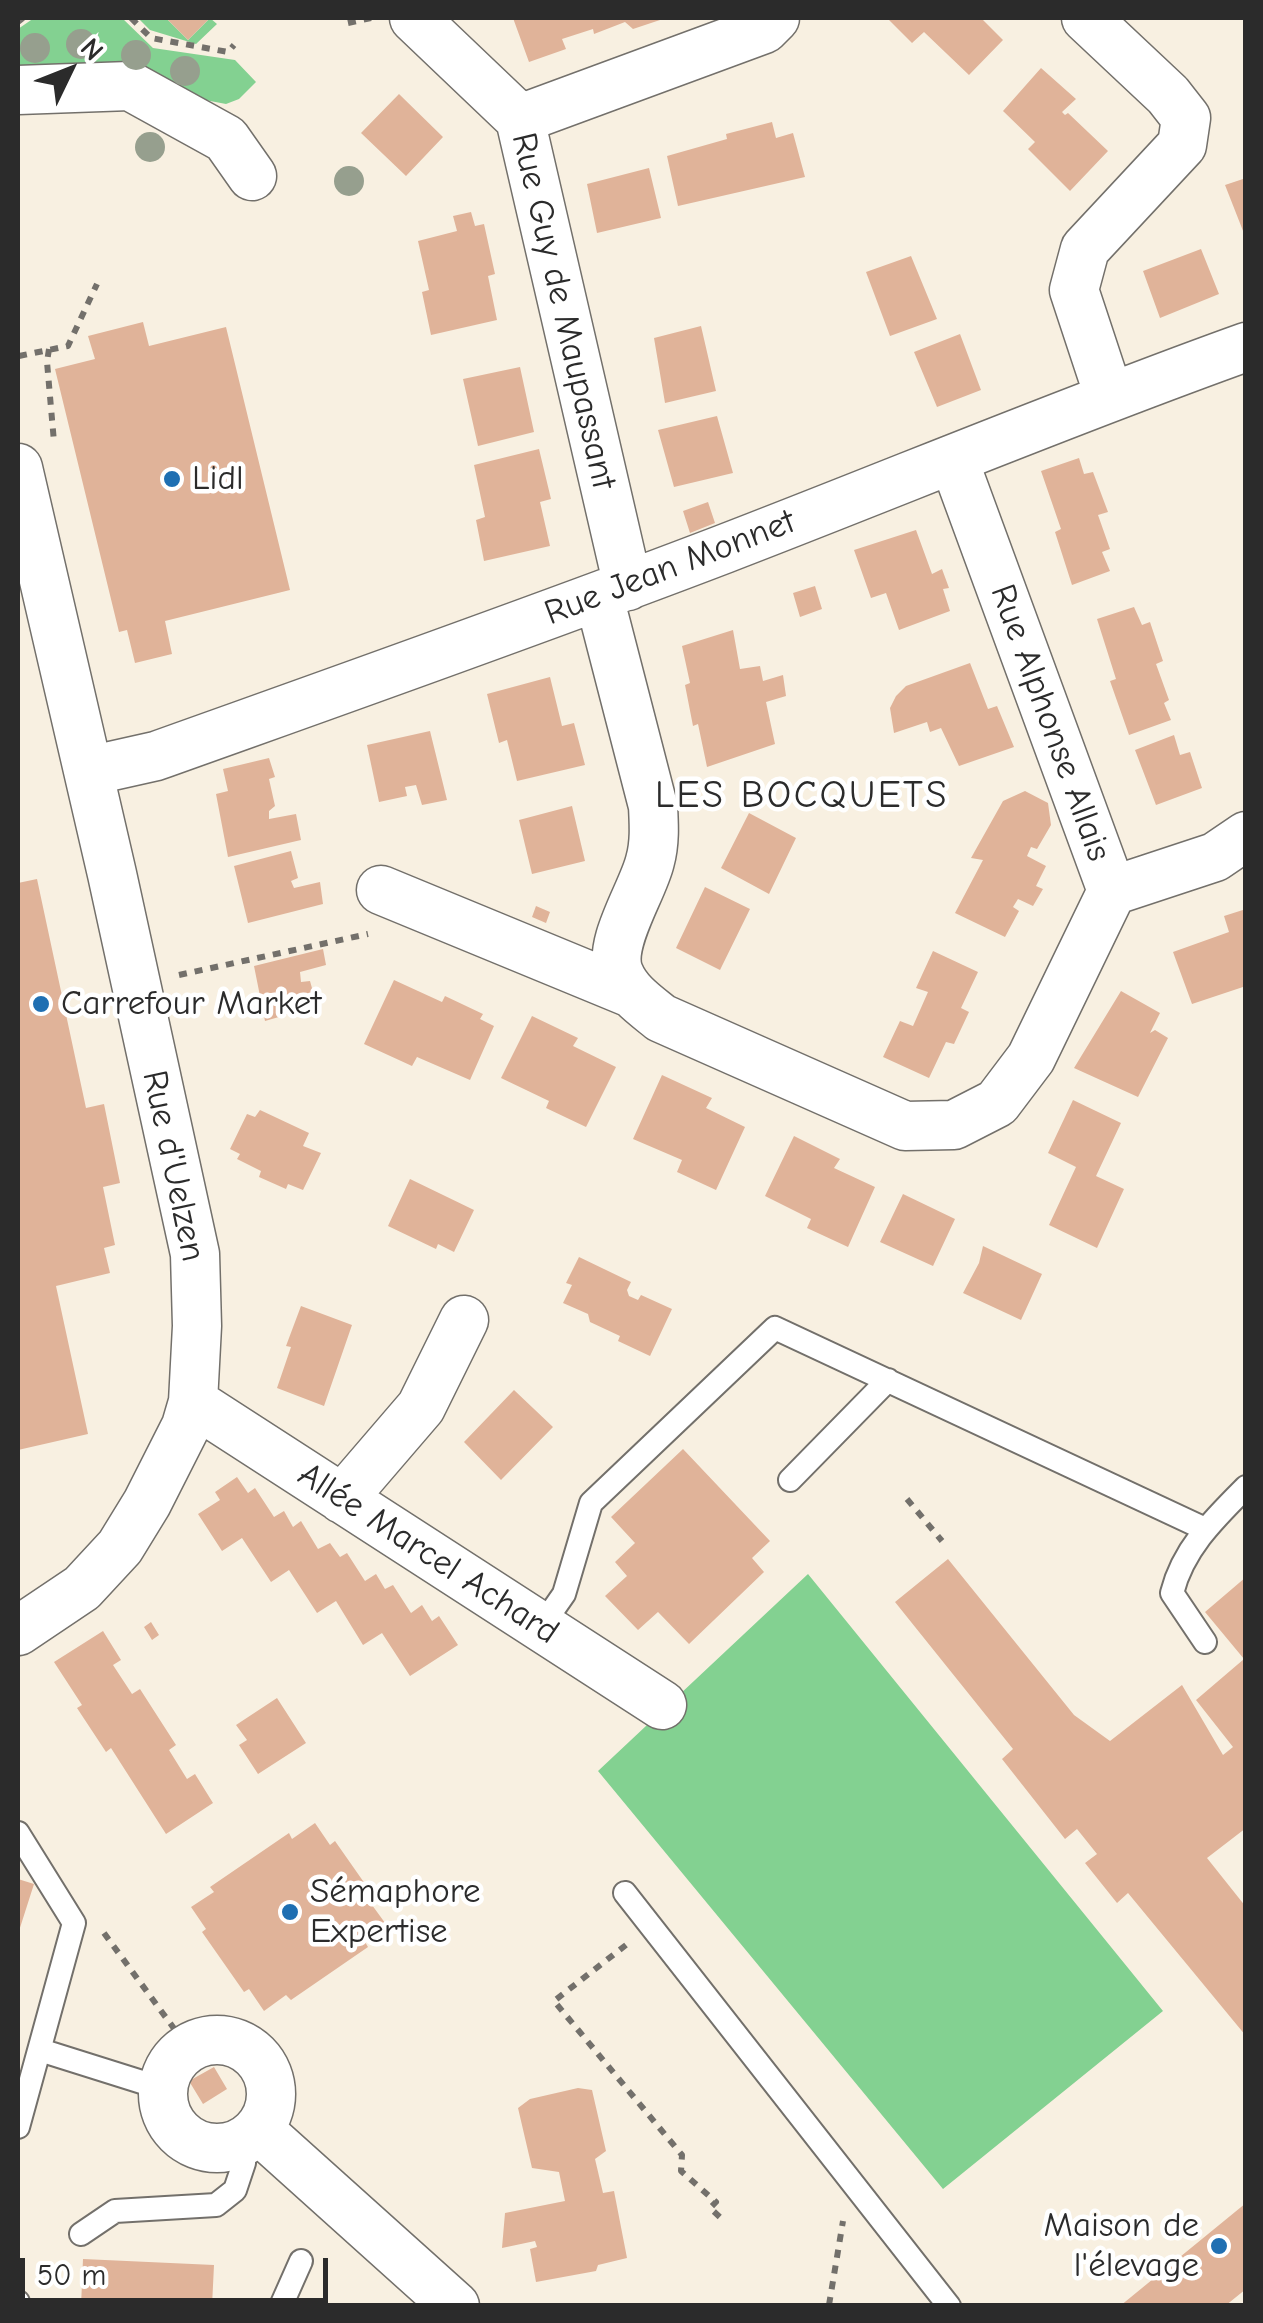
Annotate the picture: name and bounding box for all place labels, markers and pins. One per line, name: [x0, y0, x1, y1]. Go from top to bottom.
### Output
place label: Lidl: [192, 458, 244, 500]
marker: Lidl: [161, 468, 183, 490]
place label: Carrefour Market: [61, 983, 321, 1025]
marker: Carrefour Market: [30, 993, 52, 1015]
place label: Sémaphore Expertise: [310, 1871, 480, 1953]
marker: Sémaphore Expertise: [279, 1901, 301, 1923]
place label: Maison de l'élevage: [1044, 2205, 1199, 2287]
marker: Maison de l'élevage: [1208, 2235, 1230, 2257]

